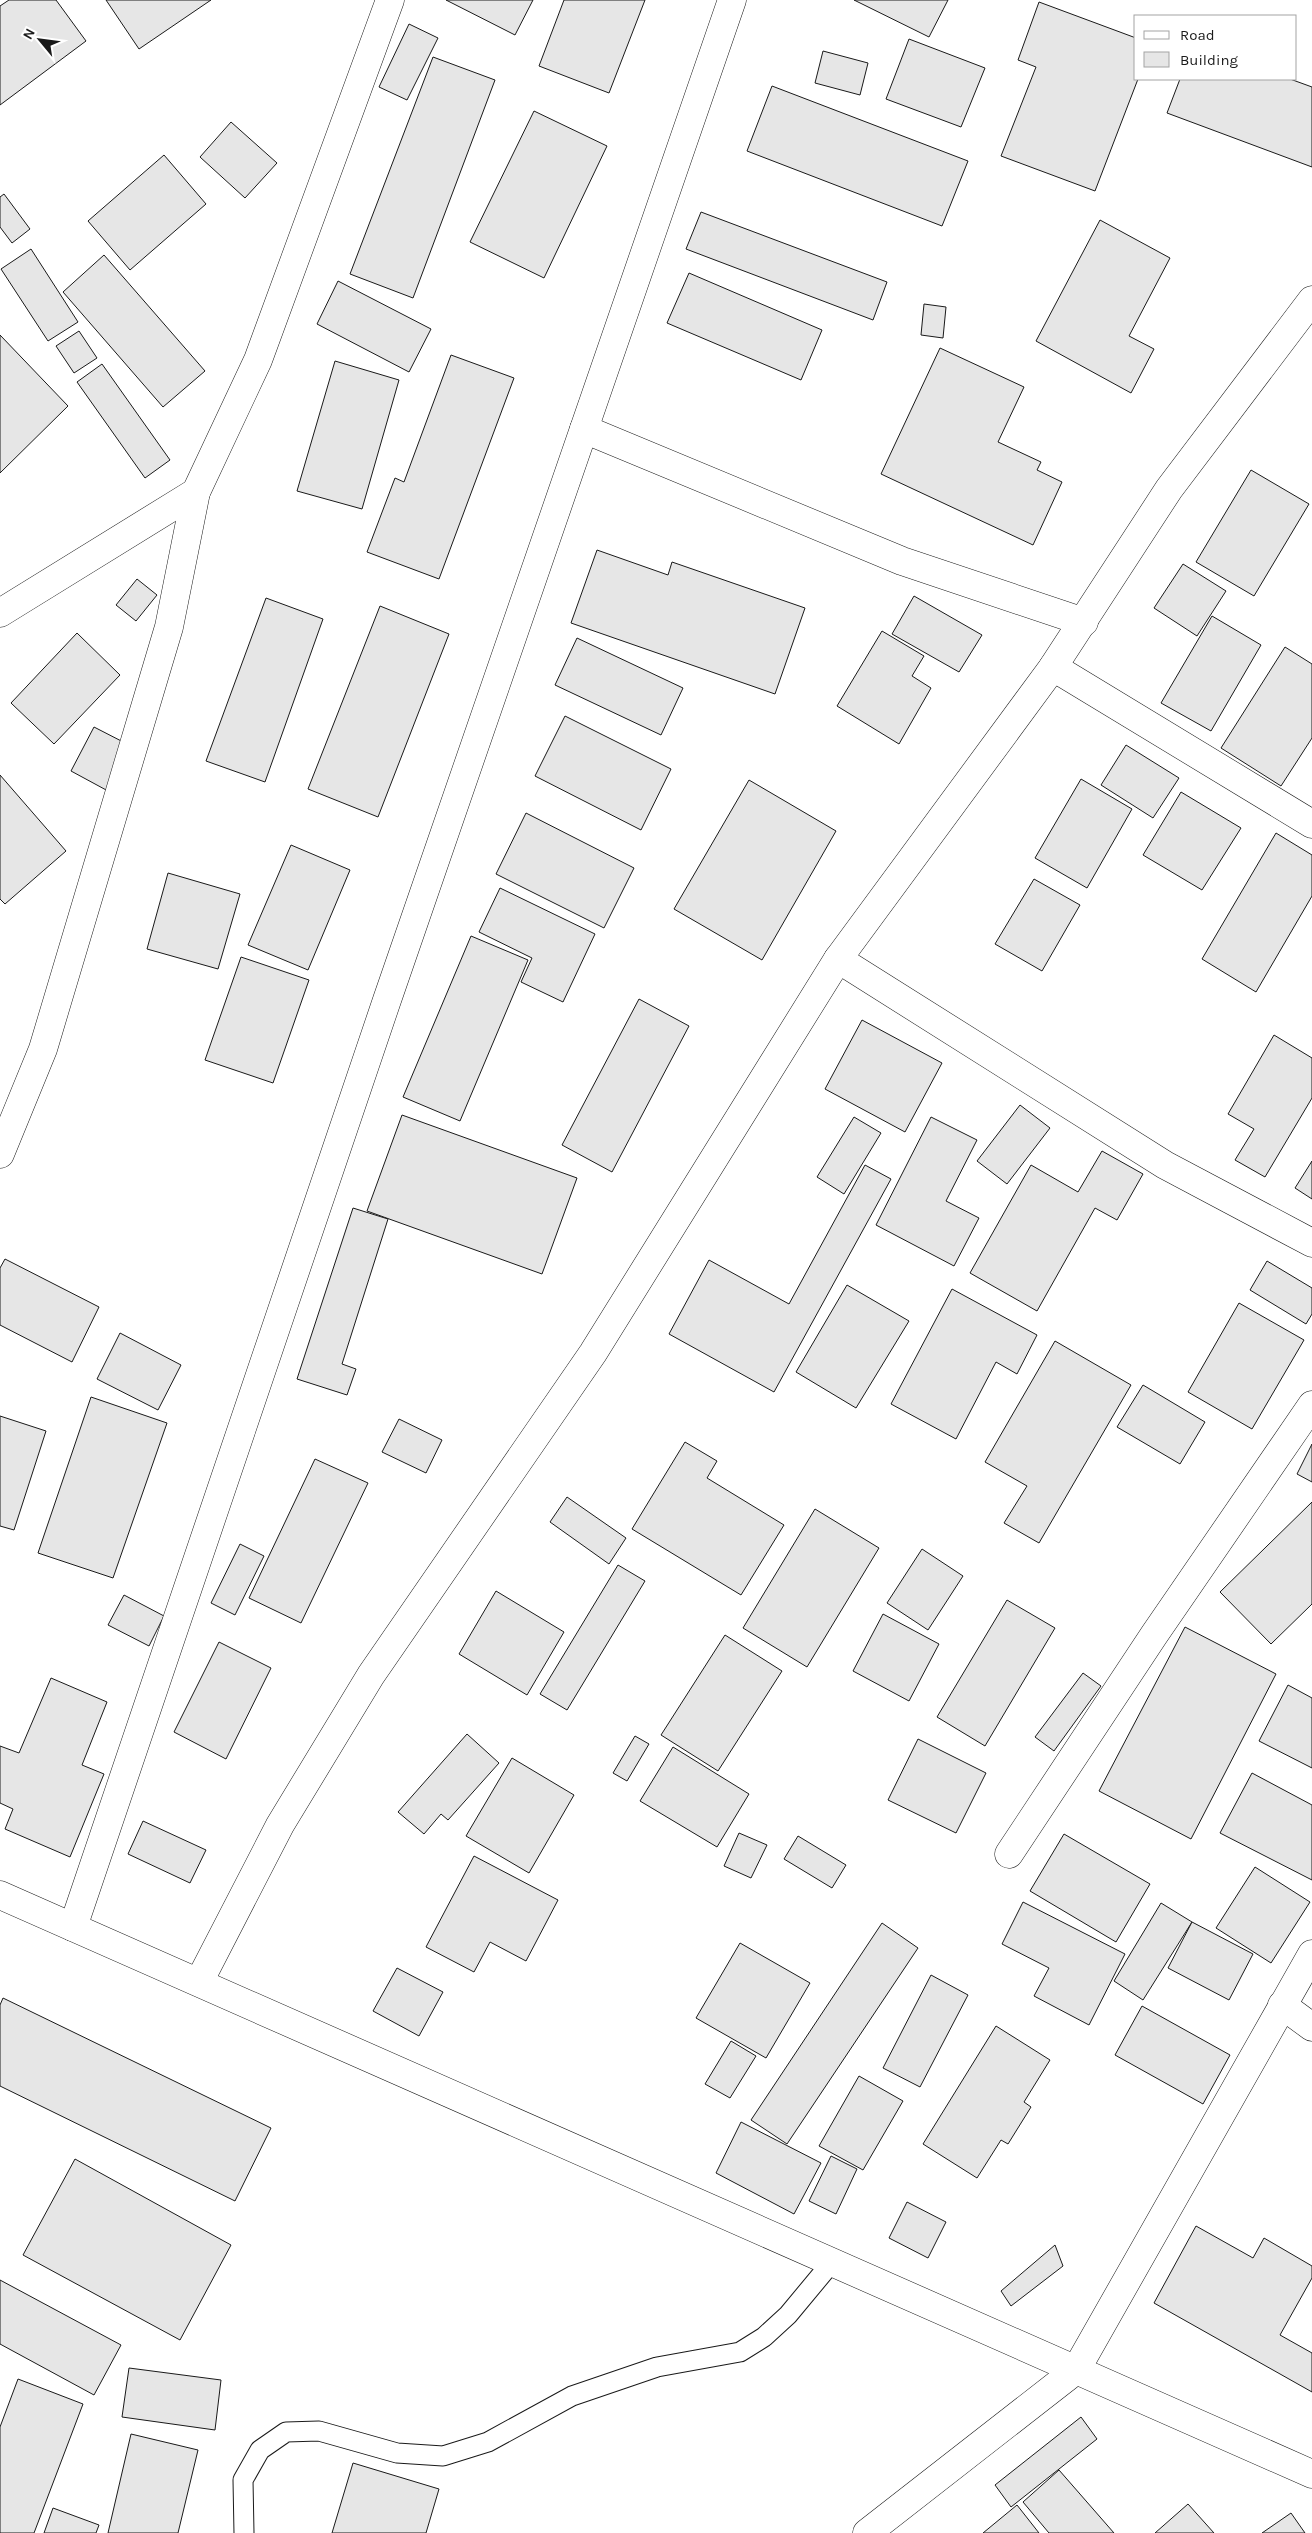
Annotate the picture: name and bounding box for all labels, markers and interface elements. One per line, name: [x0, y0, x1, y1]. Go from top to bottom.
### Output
north arrow: [15, 15, 65, 65]
legend: [1134, 15, 1297, 80]
text: N: [19, 25, 39, 42]
text: Road: [1180, 26, 1215, 44]
text: Building: [1180, 51, 1238, 69]

